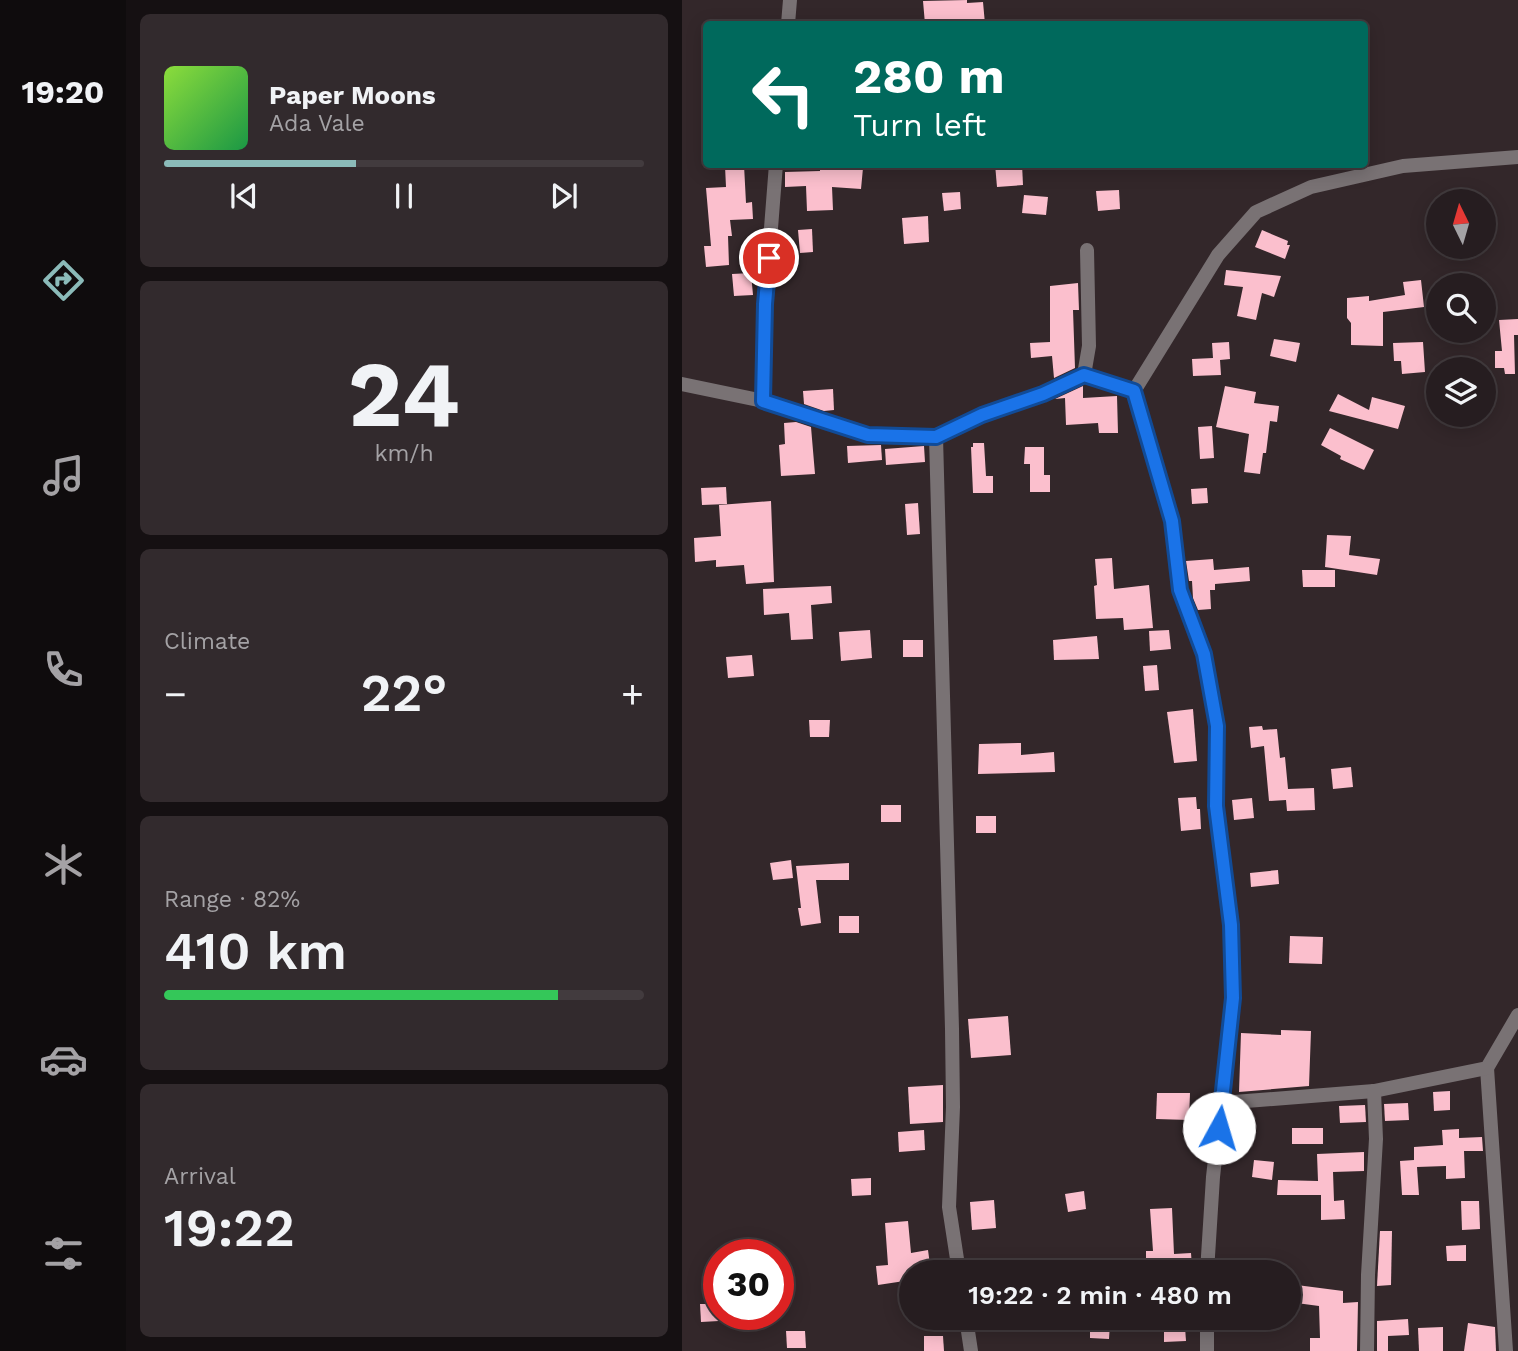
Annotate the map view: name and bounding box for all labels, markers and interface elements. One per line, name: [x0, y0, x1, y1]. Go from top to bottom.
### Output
text: 280 m: [853, 47, 1005, 105]
icon: left: [738, 49, 829, 140]
text: 19:20: [22, 73, 104, 111]
text: Paper Moons: [269, 80, 436, 110]
text: Turn left: [853, 106, 986, 144]
text: Ada Vale: [269, 110, 365, 137]
icon: previous: [225, 177, 263, 215]
icon: pause: [385, 177, 423, 215]
icon: next: [545, 177, 583, 215]
north arrow: [1426, 189, 1496, 259]
map controls: [1426, 189, 1496, 427]
pin: [739, 228, 799, 288]
icon: arrive: [750, 239, 788, 277]
icon: directions: [39, 256, 88, 305]
button: search: [1426, 273, 1496, 343]
text: 24: [348, 341, 460, 448]
button: layers: [1426, 357, 1496, 427]
text: km/h: [374, 440, 434, 467]
icon: music: [39, 451, 88, 500]
text: Climate: [164, 628, 250, 655]
icon: phone: [39, 645, 88, 694]
text: 22°: [361, 663, 447, 724]
text: −: [164, 672, 187, 716]
text: +: [621, 672, 644, 716]
icon: climate: [39, 840, 88, 889]
text: Range · 82%: [164, 886, 300, 913]
text: 410 km: [164, 921, 347, 982]
icon: car: [39, 1035, 88, 1084]
position arrow: [1182, 1091, 1256, 1165]
text: Arrival: [164, 1163, 236, 1190]
text: 19:22: [164, 1198, 295, 1259]
icon: filters: [39, 1229, 88, 1278]
speed limit sign: 30: [703, 1239, 794, 1330]
text: 19:22 · 2 min · 480 m: [968, 1280, 1232, 1310]

